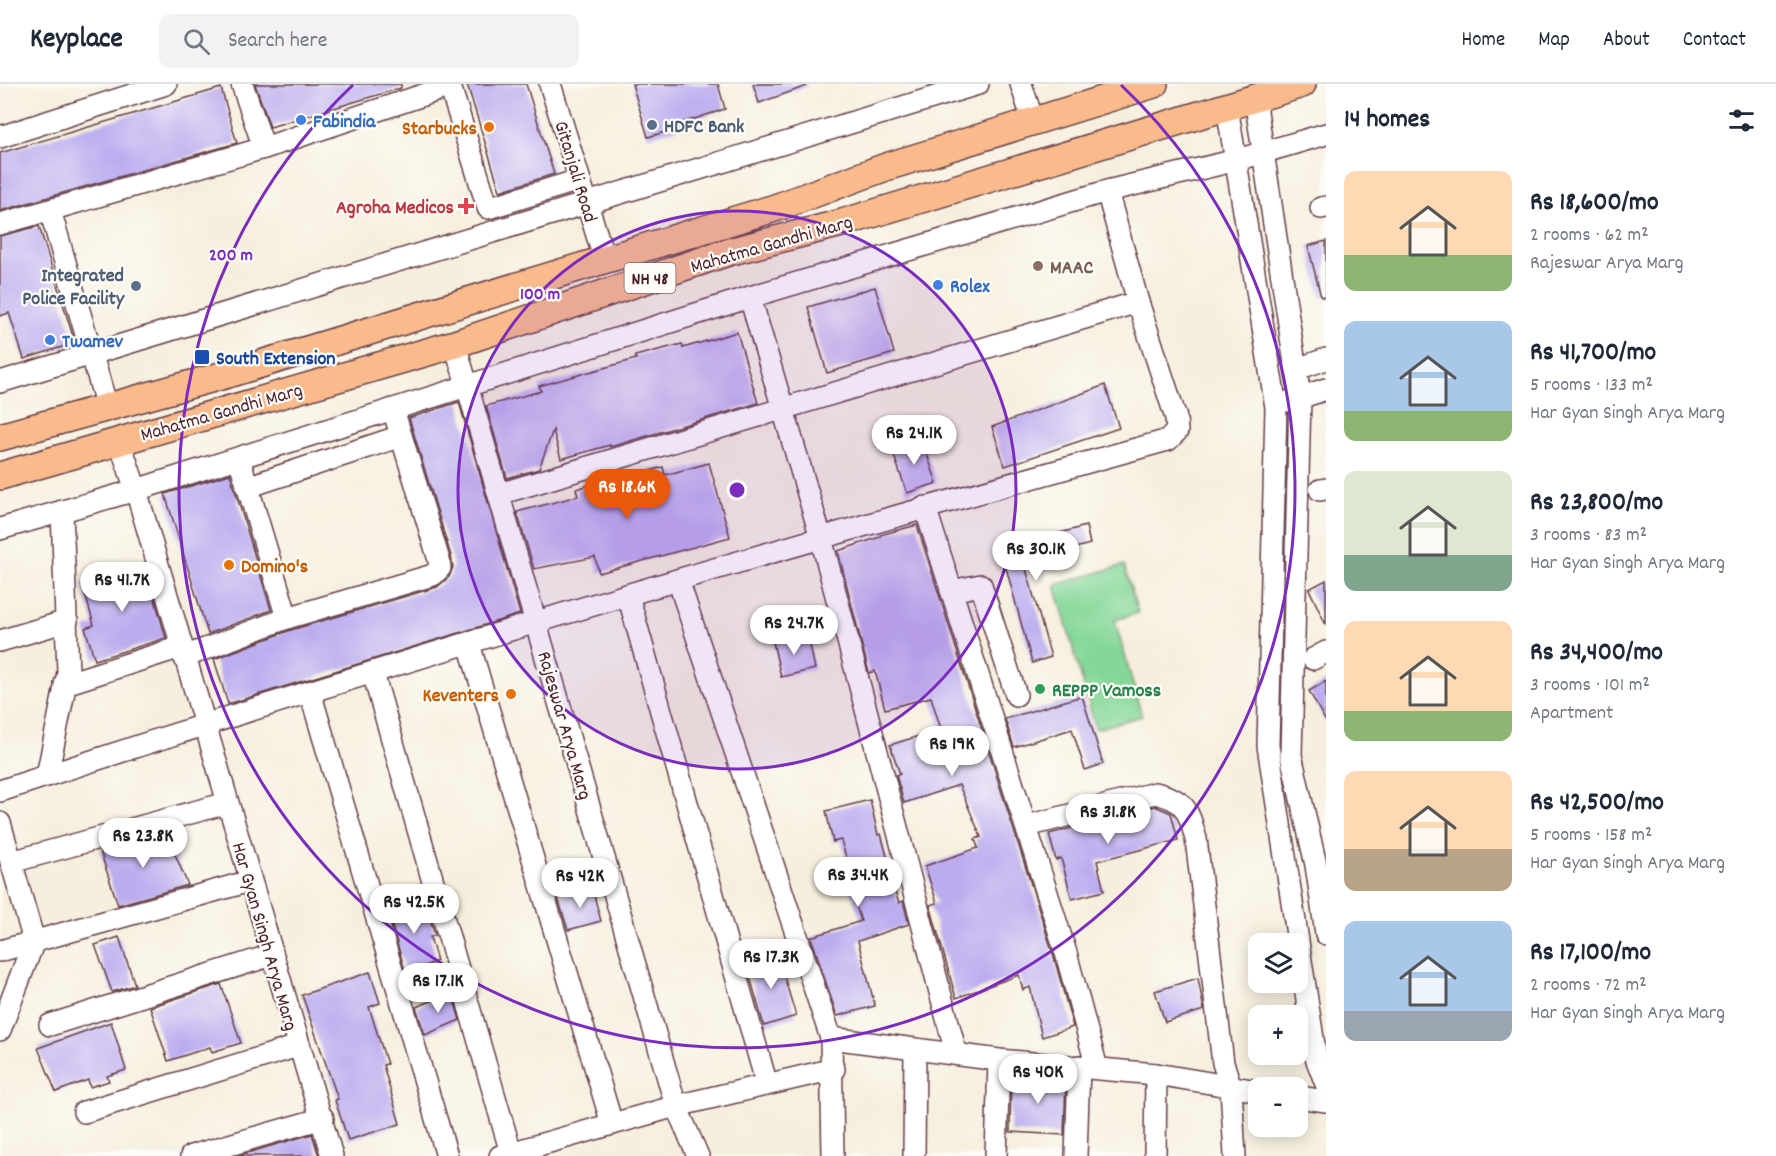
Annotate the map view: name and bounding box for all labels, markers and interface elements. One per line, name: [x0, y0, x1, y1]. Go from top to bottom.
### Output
search box: [159, 14, 579, 68]
text: Keyplace: [30, 21, 123, 61]
icon: search: [180, 25, 213, 58]
text: Search here: [228, 26, 327, 57]
text: Home: [1461, 26, 1505, 56]
text: Map: [1538, 26, 1570, 56]
text: About: [1603, 26, 1650, 56]
text: Contact: [1683, 26, 1746, 56]
text: 14 homes: [1344, 102, 1430, 139]
icon: filters: [1725, 104, 1758, 137]
place label: Fabindia: [313, 109, 376, 137]
marker: Fabindia: [294, 113, 308, 127]
place label: HDFC Bank: [664, 114, 744, 142]
place label: Starbucks: [402, 116, 477, 144]
street label: Gitanjali Road: [545, 118, 603, 226]
marker: HDFC Bank: [645, 118, 659, 132]
marker: Starbucks: [482, 120, 496, 134]
text: Rs 18,600/mo: [1530, 185, 1659, 222]
place label: Agroha Medicos: [336, 195, 454, 223]
icon: home: [1392, 195, 1464, 267]
marker: Agroha Medicos: [459, 199, 473, 213]
street label: Mahatma Gandhi Marg: [687, 209, 856, 282]
text: 2 rooms · 62 m²: [1530, 222, 1649, 250]
text: 200 m: [209, 244, 253, 269]
text: Rajeswar Arya Marg: [1530, 250, 1684, 278]
place label: MAAC: [1050, 255, 1094, 283]
marker: MAAC: [1031, 259, 1045, 273]
place label: Integrated Police Facility: [22, 263, 125, 314]
road number: NH 48: [624, 263, 676, 293]
place label: Rolex: [950, 274, 990, 302]
marker: Rolex: [931, 278, 945, 292]
marker: Integrated Police Facility: [129, 279, 143, 293]
text: 100 m: [520, 283, 560, 308]
place label: Twamev: [62, 329, 124, 357]
marker: Twamev: [43, 333, 57, 347]
text: Rs 41,700/mo: [1530, 335, 1656, 372]
icon: home: [1392, 345, 1464, 417]
place label: South Extension: [216, 346, 336, 374]
marker: South Extension: [193, 348, 211, 366]
text: 5 rooms · 133 m²: [1530, 372, 1653, 400]
street label: Mahatma Gandhi Marg: [137, 377, 306, 450]
text: Har Gyan Singh Arya Marg: [1530, 400, 1725, 428]
pin: Rs 24.1K: [852, 415, 976, 466]
text: Rs 24.1K: [886, 420, 942, 448]
pin: Rs 18.6K: [565, 469, 689, 520]
text: Rs 18.6K: [598, 474, 656, 502]
centre of rings: [727, 480, 747, 500]
text: Rs 23,800/mo: [1530, 485, 1663, 522]
icon: home: [1392, 495, 1464, 567]
text: 3 rooms · 83 m²: [1530, 522, 1647, 550]
pin: Rs 30.1K: [974, 531, 1098, 582]
text: Rs 30.1K: [1006, 536, 1066, 564]
text: Har Gyan Singh Arya Marg: [1530, 550, 1725, 578]
place label: Domino's: [241, 554, 308, 582]
marker: Domino's: [222, 558, 236, 572]
pin: Rs 41.7K: [60, 562, 184, 613]
text: Rs 41.7K: [94, 567, 150, 595]
pin: Rs 24.7K: [732, 605, 856, 656]
text: Rs 24.7K: [764, 610, 824, 638]
text: Rs 34,400/mo: [1530, 635, 1663, 672]
icon: home: [1392, 645, 1464, 717]
street label: Rajeswar Arya Marg: [528, 648, 598, 803]
text: 3 rooms · 101 m²: [1530, 672, 1650, 700]
place label: REPPP Vamoss: [1052, 678, 1161, 706]
marker: REPPP Vamoss: [1033, 682, 1047, 696]
place label: Keventers: [423, 683, 499, 711]
marker: Keventers: [504, 687, 518, 701]
text: Apartment: [1530, 700, 1613, 728]
pin: Rs 19K: [903, 726, 1001, 777]
text: Rs 19K: [929, 731, 975, 759]
text: Rs 42,500/mo: [1530, 785, 1664, 822]
pin: Rs 31.8K: [1046, 794, 1170, 845]
icon: home: [1392, 795, 1464, 867]
text: Rs 31.8K: [1080, 799, 1136, 827]
pin: Rs 23.8K: [81, 818, 205, 869]
text: 5 rooms · 158 m²: [1530, 822, 1652, 850]
text: Rs 23.8K: [113, 823, 173, 851]
street label: Har Gyan Singh Arya Marg: [223, 839, 303, 1034]
text: Har Gyan Singh Arya Marg: [1530, 850, 1725, 878]
pin: Rs 34.4K: [796, 857, 920, 908]
pin: Rs 42K: [531, 858, 629, 909]
text: Rs 34.4K: [828, 862, 888, 890]
text: Rs 42K: [555, 863, 605, 891]
pin: Rs 42.5K: [352, 884, 476, 935]
text: Rs 42.5K: [383, 889, 445, 917]
map controls: [1248, 933, 1308, 1137]
button: layers: [1248, 933, 1308, 993]
text: Rs 17,100/mo: [1530, 935, 1651, 972]
pin: Rs 17.3K: [709, 939, 833, 990]
text: Rs 17.3K: [743, 944, 799, 972]
icon: home: [1392, 945, 1464, 1017]
pin: Rs 17.1K: [376, 963, 500, 1014]
text: Rs 17.1K: [412, 968, 464, 996]
text: 2 rooms · 72 m²: [1530, 972, 1646, 1000]
text: Har Gyan Singh Arya Marg: [1530, 1000, 1725, 1028]
button: +: [1248, 1005, 1308, 1065]
pin: Rs 40K: [989, 1054, 1087, 1105]
text: Rs 40K: [1012, 1059, 1064, 1087]
button: −: [1248, 1077, 1308, 1137]

